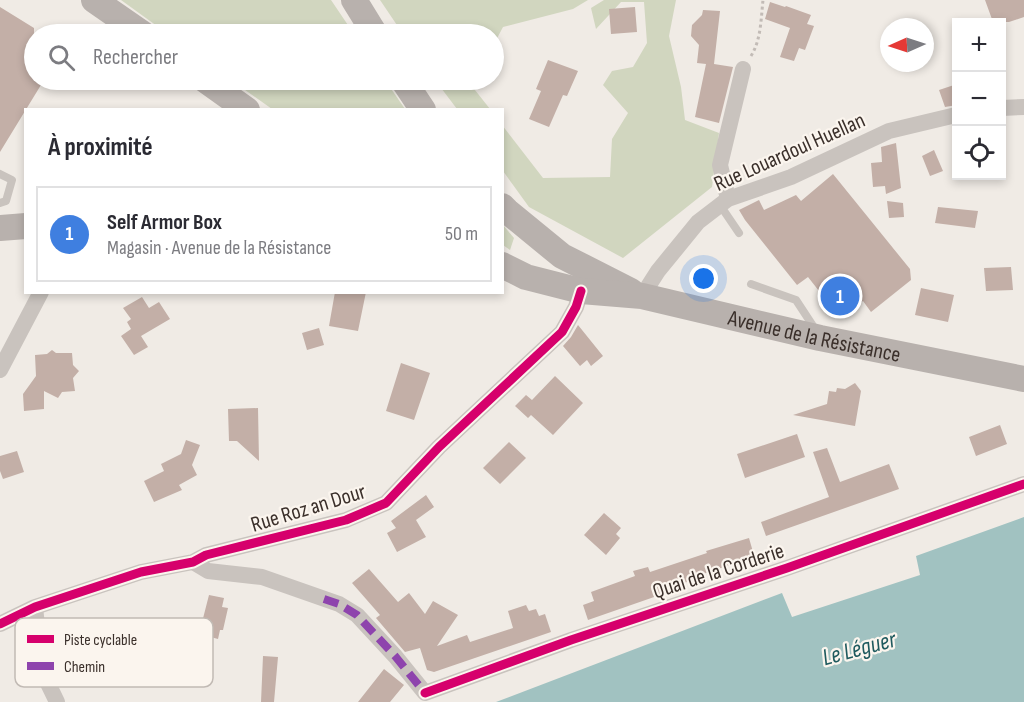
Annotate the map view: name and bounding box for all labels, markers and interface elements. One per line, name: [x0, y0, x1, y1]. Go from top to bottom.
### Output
north arrow: [880, 18, 934, 72]
map controls: [952, 18, 1006, 180]
button: +: [952, 18, 1006, 72]
search box: [24, 24, 504, 90]
icon: search: [45, 41, 78, 74]
text: Rechercher: [93, 44, 178, 71]
button: −: [952, 72, 1006, 126]
street label: Rue Louardoul Huellan: [710, 107, 869, 198]
button: locate: [952, 126, 1006, 180]
text: À proximité: [48, 132, 153, 163]
text: Self Armor Box: [107, 209, 222, 236]
text: 1: [66, 222, 73, 246]
text: 50 m: [445, 222, 478, 246]
text: Magasin · Avenue de la Résistance: [107, 236, 331, 260]
your location: [689, 264, 718, 293]
pin: 1: [820, 274, 860, 318]
street label: Avenue de la Résistance: [725, 305, 903, 369]
street label: Rue Roz an Dour: [248, 478, 369, 539]
street label: Quai de la Corderie: [649, 537, 788, 605]
legend: [15, 618, 213, 687]
water label: Le Léguer: [819, 624, 900, 672]
text: Piste cyclable: [64, 631, 137, 650]
text: Chemin: [64, 658, 105, 677]

